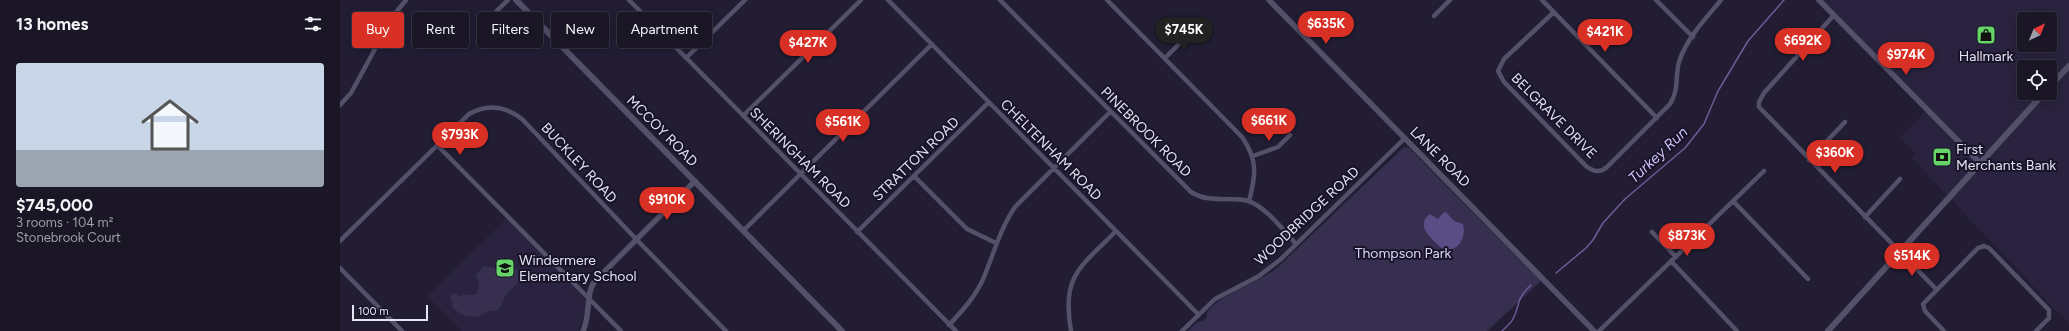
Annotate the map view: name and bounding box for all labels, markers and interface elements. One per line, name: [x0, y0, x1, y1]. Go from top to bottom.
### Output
pin: $635K: [1298, 11, 1354, 45]
chip: Buy: [352, 12, 404, 48]
chip: Rent: [412, 12, 469, 48]
chip: Filters: [477, 12, 543, 48]
chip: New: [551, 12, 609, 48]
chip: Apartment: [617, 12, 712, 48]
north arrow: [2017, 12, 2057, 52]
map controls: [2017, 12, 2057, 100]
icon: filters: [302, 13, 324, 35]
text: 13 homes: [16, 14, 88, 34]
text: $635K: [1307, 16, 1345, 31]
pin: $745K: [1156, 17, 1212, 51]
pin: $421K: [1577, 19, 1633, 53]
text: $745K: [1165, 22, 1203, 37]
text: $421K: [1586, 24, 1624, 39]
shop icon: Hallmark: [1975, 24, 1997, 46]
pin: $692K: [1775, 28, 1831, 62]
pin: $427K: [780, 30, 836, 64]
text: $692K: [1784, 33, 1822, 48]
text: $427K: [789, 35, 827, 50]
pin: $974K: [1878, 42, 1934, 76]
text: $974K: [1887, 47, 1925, 62]
place label: Hallmark: [1959, 48, 2013, 65]
button: locate: [2017, 60, 2057, 100]
street label: BELGRAVE DRIVE: [1508, 70, 1600, 162]
street label: PINEBROOK ROAD: [1097, 83, 1195, 181]
icon: home: [134, 89, 206, 161]
street label: MCCOY ROAD: [623, 92, 701, 170]
street label: CHELTENHAM ROAD: [997, 96, 1105, 204]
street label: SHERINGHAM ROAD: [746, 104, 854, 212]
pin: $661K: [1241, 108, 1297, 142]
pin: $561K: [815, 109, 871, 143]
street label: STRATTON ROAD: [869, 113, 963, 205]
text: $661K: [1251, 113, 1287, 128]
text: $561K: [825, 114, 861, 129]
street label: BUCKLEY ROAD: [538, 119, 620, 207]
pin: $793K: [432, 122, 488, 156]
street label: LANE ROAD: [1406, 123, 1474, 191]
water label: Turkey Run: [1625, 123, 1691, 187]
text: $793K: [441, 127, 479, 142]
pin: $360K: [1807, 140, 1863, 174]
place label: First Merchants Bank: [1956, 141, 2056, 174]
text: $360K: [1815, 145, 1855, 160]
bank icon: First Merchants Bank: [1931, 146, 1953, 168]
street label: WOODBRIDGE ROAD: [1251, 163, 1363, 269]
pin: $910K: [639, 187, 695, 221]
text: $910K: [648, 192, 686, 207]
text: $745,000: [16, 195, 93, 215]
text: 3 rooms · 104 m²: [16, 215, 113, 230]
pin: $873K: [1659, 223, 1715, 257]
text: $873K: [1668, 228, 1706, 243]
text: Stonebrook Court: [16, 230, 121, 245]
pin: $514K: [1884, 243, 1940, 277]
park label: Thompson Park: [1355, 245, 1451, 262]
text: $514K: [1893, 248, 1931, 263]
place label: Windermere Elementary School: [519, 252, 637, 285]
school or university icon: Windermere Elementary School: [494, 257, 516, 279]
scale bar: [352, 303, 428, 322]
text: 100 m: [358, 305, 389, 318]

